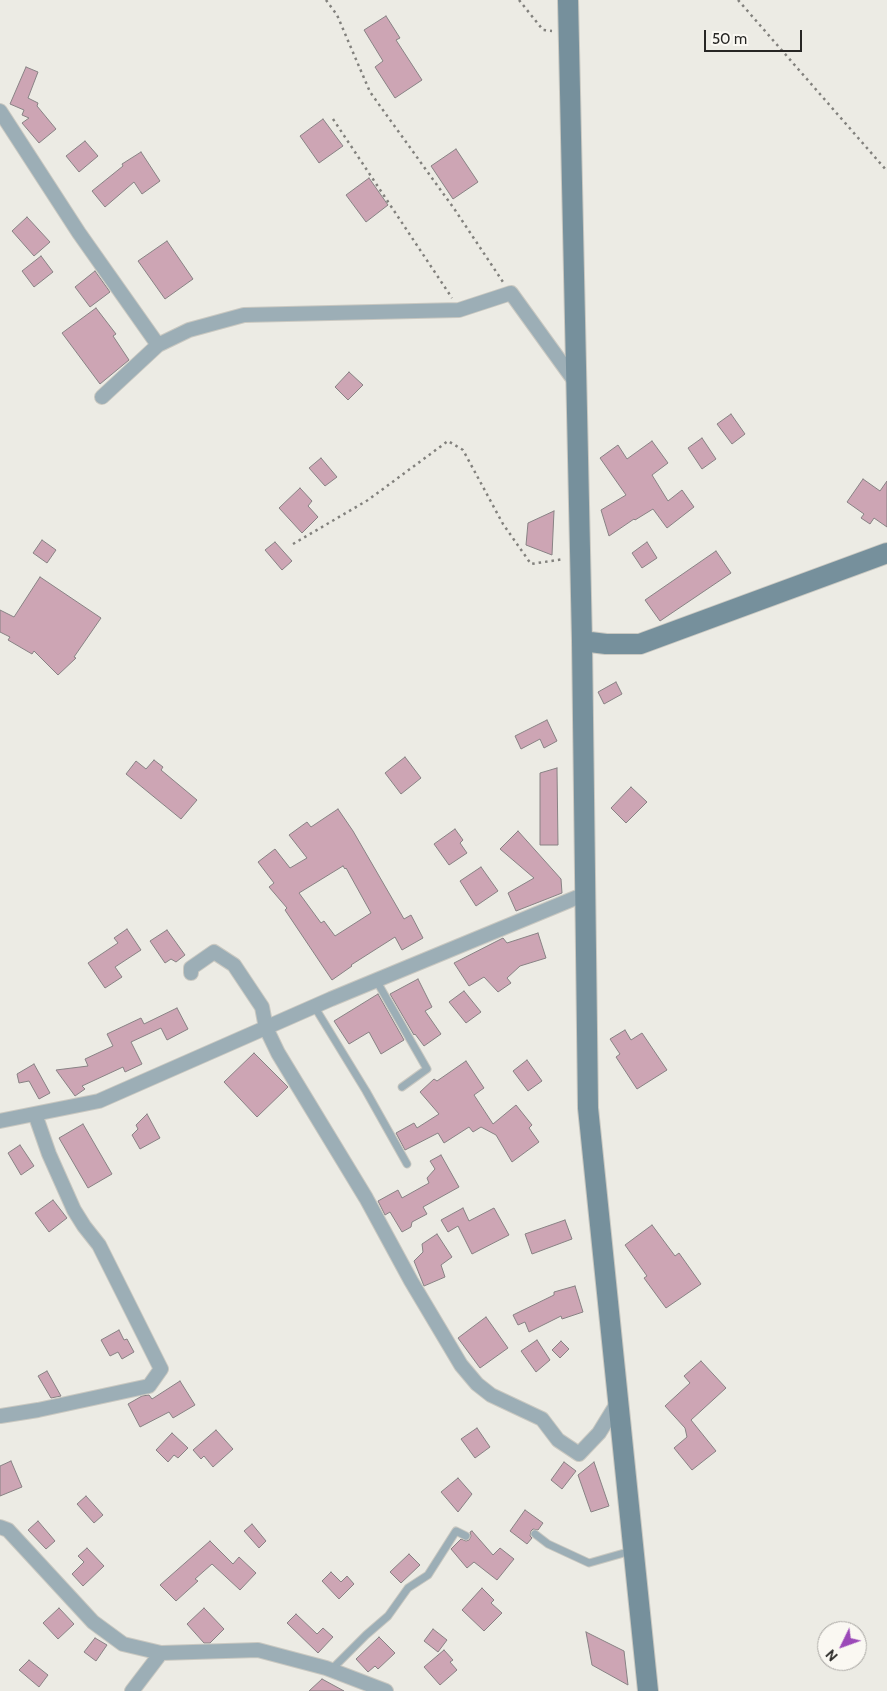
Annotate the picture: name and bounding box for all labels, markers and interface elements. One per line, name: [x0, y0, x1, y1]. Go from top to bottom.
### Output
scale bar: [707, 20, 804, 52]
text: 50 m: [712, 30, 747, 48]
north arrow: [817, 1621, 867, 1671]
text: N: [822, 1646, 842, 1665]

